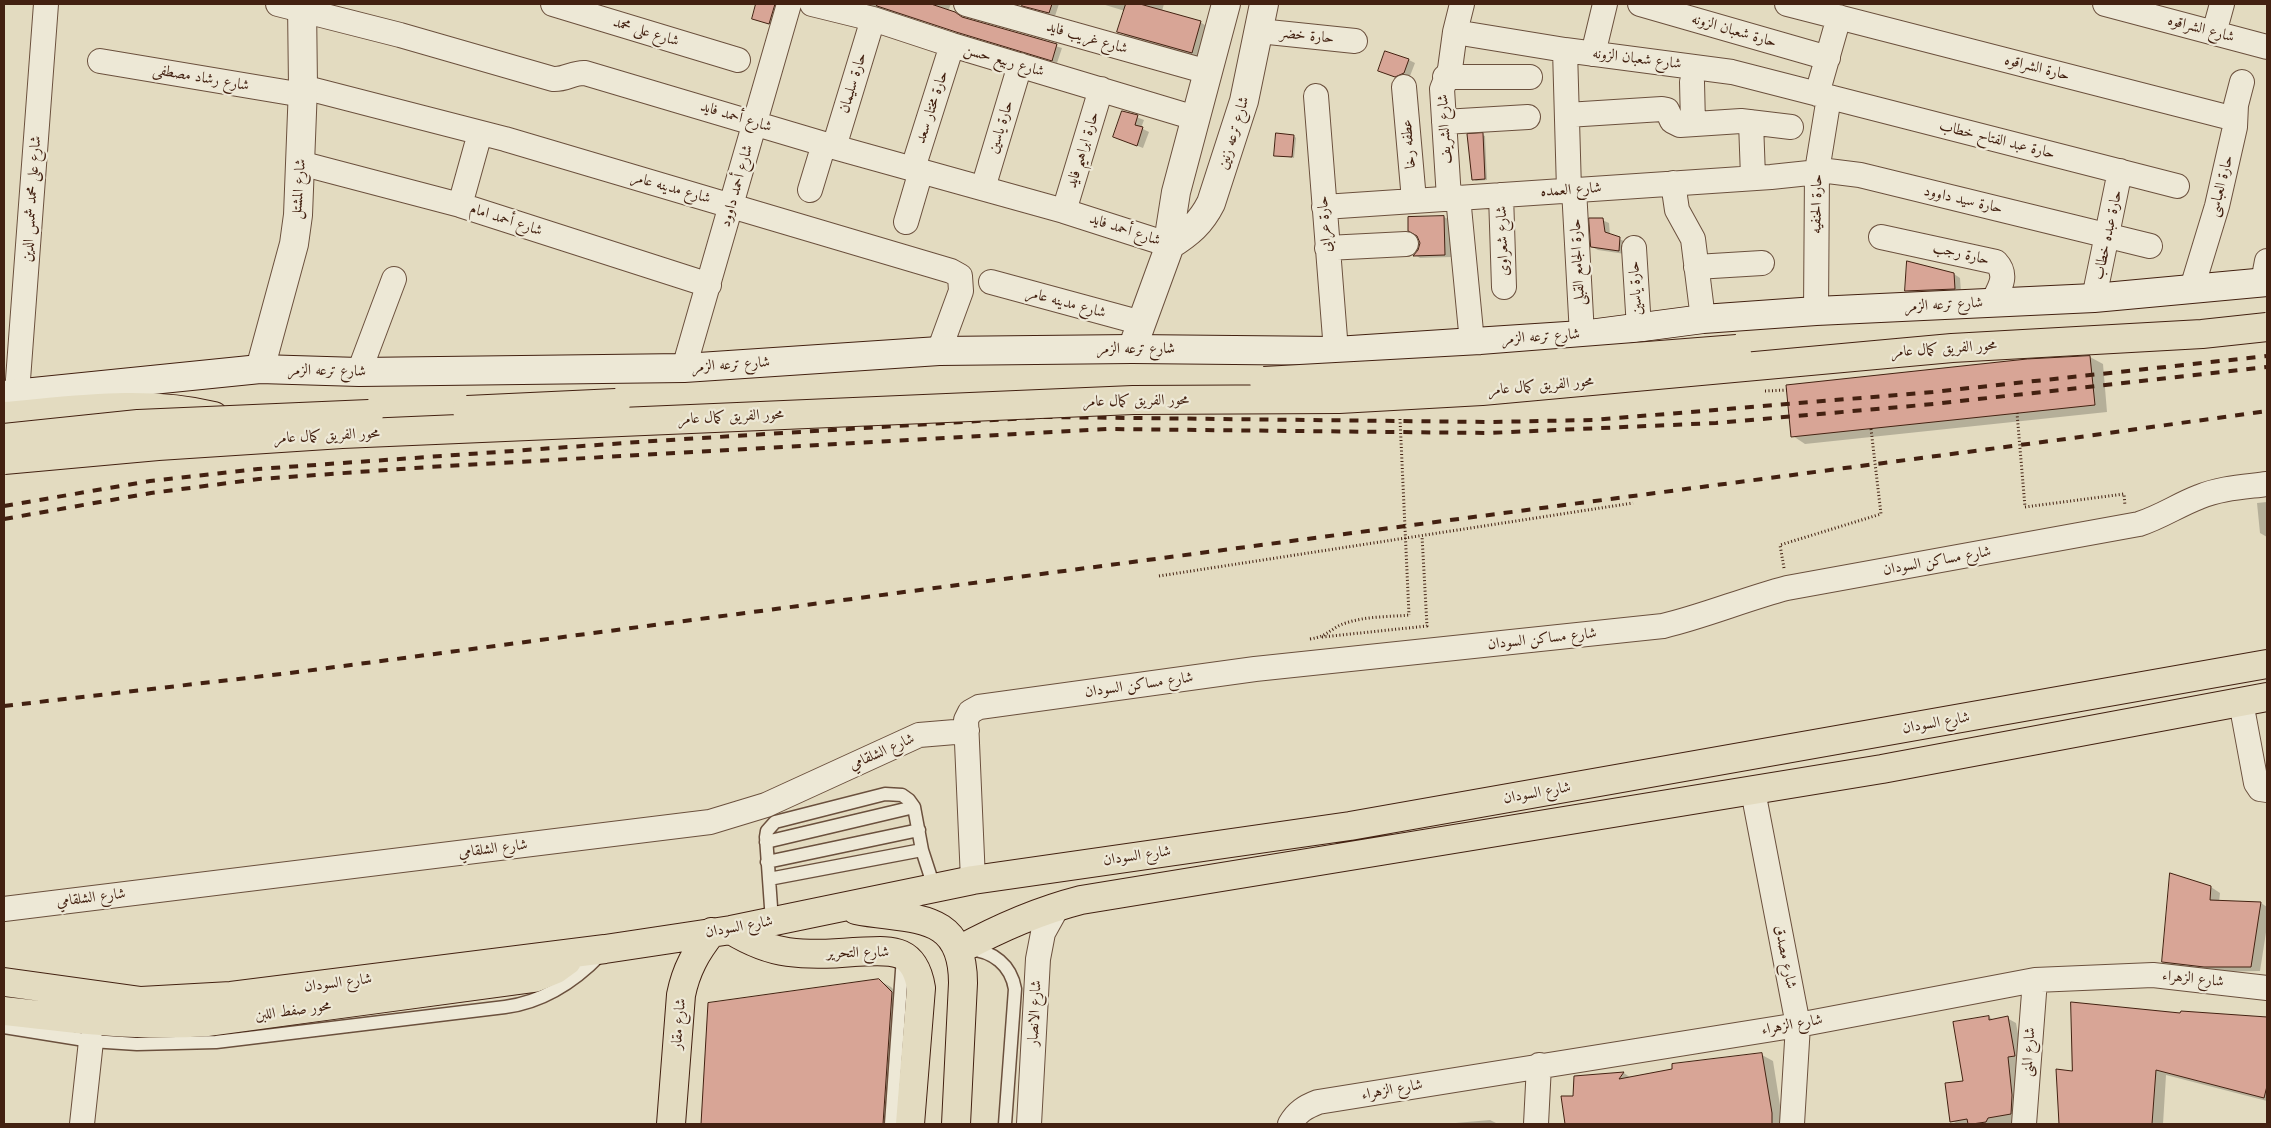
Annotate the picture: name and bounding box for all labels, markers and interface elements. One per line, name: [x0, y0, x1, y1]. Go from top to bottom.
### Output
street label: حارة شعبان الزونه: [1689, 10, 1779, 52]
street label: شارع الشراقوه: [2166, 11, 2236, 47]
street label: شارع على محمد: [611, 13, 681, 51]
street label: شارع غريب فايد: [1044, 18, 1130, 58]
street label: حارة خضر: [1279, 24, 1335, 48]
street label: شارع ربيع حسن: [962, 41, 1046, 81]
street label: شارع شعبان الزونه: [1591, 45, 1683, 73]
street label: حارة سليمان: [835, 51, 871, 115]
street label: حارة الشراقوه: [2003, 51, 2071, 85]
street label: شارع رشاد مصطفى: [151, 61, 251, 95]
street label: حارة مختار سعد: [912, 68, 952, 146]
street label: شارع ترعه زنين: [1214, 94, 1254, 172]
street label: شارع الشريف: [1434, 94, 1456, 164]
street label: شارع أحمد فايد: [698, 98, 774, 136]
street label: حارة ياسين: [984, 98, 1018, 156]
street label: حارة ابراهيم فايد: [1063, 110, 1103, 190]
street label: حارة عبد الفتاح خطاب: [1937, 117, 2057, 163]
street label: عطفه رخا: [1398, 119, 1420, 169]
street label: شارع على محمد شمس الدين: [19, 135, 45, 263]
street label: شارع أحمد داوود: [717, 143, 757, 229]
street label: حارة العباسى: [2205, 153, 2237, 219]
street label: شارع المشتل: [288, 158, 310, 220]
street label: شارع مدينه عامر: [629, 168, 713, 208]
street label: حارة الحنفيه: [1807, 174, 1827, 234]
street label: شارع العمده: [1540, 179, 1602, 201]
street label: حارة سيد داوود: [1922, 182, 2004, 218]
street label: حارة عبده خطاب: [2090, 188, 2126, 282]
street label: حارة عرابى: [1314, 195, 1336, 253]
street label: شارع أحمد امام: [467, 200, 545, 240]
street label: شارع شعراوى: [1493, 206, 1513, 276]
street label: شارع أحمد فايد: [1087, 210, 1163, 250]
street label: حارة الجامع القبلى: [1567, 218, 1589, 306]
street label: حارة رجب: [1931, 239, 1991, 269]
street label: حارة ياسين: [1625, 260, 1647, 316]
street label: شارع مدينه عامر: [1024, 284, 1108, 322]
street label: شارع ترعه الزمر: [1904, 294, 1984, 316]
street label: شارع ترعه الزمر: [1501, 325, 1581, 349]
street label: محور الفريق كمال عامر: [1891, 336, 1997, 362]
street label: شارع ترعه الزمر: [1097, 340, 1175, 358]
street label: شارع ترعه الزمر: [691, 353, 771, 377]
street label: شارع ترعه الزمر: [288, 361, 366, 381]
street label: محور الفريق كمال عامر: [1487, 372, 1595, 400]
street label: محور الفريق كمال عامر: [1083, 391, 1189, 411]
street label: محور الفريق كمال عامر: [678, 405, 784, 429]
street label: محور الفريق كمال عامر: [274, 424, 380, 448]
street label: شارع مساكن السودان: [1882, 543, 1992, 579]
street label: شارع مساكن السودان: [1487, 624, 1597, 654]
street label: شارع مساكن السودان: [1084, 668, 1194, 702]
street label: شارع السودان: [1901, 708, 1971, 738]
street label: شارع الشلقامي: [847, 730, 917, 774]
street label: شارع السودان: [1502, 778, 1572, 808]
street label: شارع الشلقامي: [457, 836, 529, 862]
street label: شارع السودان: [1102, 842, 1172, 870]
street label: شارع الشلقامي: [55, 885, 127, 911]
street label: شارع السودان: [704, 912, 774, 942]
street label: شارع مصدق: [1770, 924, 1800, 990]
street label: شارع التحرير: [827, 943, 889, 963]
street label: شارع الزهراء: [2161, 967, 2225, 991]
street label: شارع السودان: [303, 970, 373, 996]
street label: شارع الانصار: [1024, 979, 1046, 1047]
street label: محور صفط اللبن: [254, 997, 332, 1025]
street label: شارع مقار: [668, 998, 690, 1050]
street label: شارع الزهراء: [1760, 1011, 1824, 1039]
street label: شارع المنى: [2018, 1027, 2040, 1077]
street label: شارع الزهراء: [1360, 1076, 1424, 1104]

